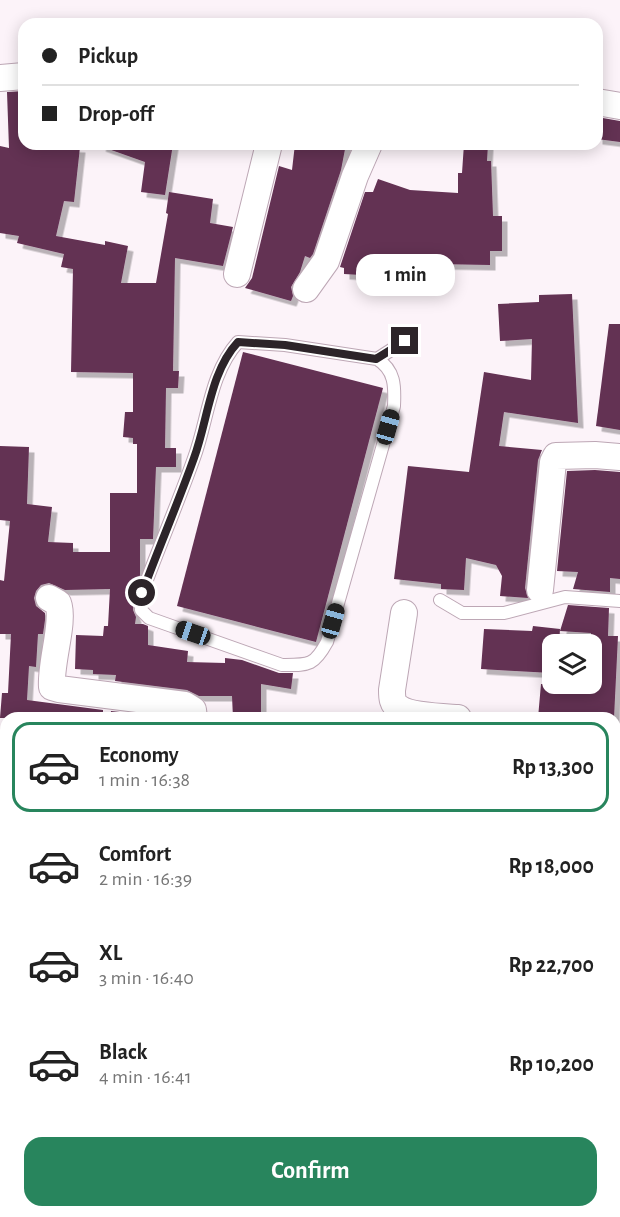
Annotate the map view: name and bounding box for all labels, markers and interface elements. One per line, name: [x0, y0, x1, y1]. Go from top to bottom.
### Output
text: Pickup: [78, 45, 138, 67]
text: Drop-off: [78, 103, 154, 125]
callout: 1 min: [356, 254, 454, 296]
text: 1 min: [384, 265, 427, 285]
route end: [391, 327, 418, 354]
car: [374, 407, 402, 447]
route start: [128, 579, 155, 606]
car: [319, 601, 347, 641]
car: [173, 619, 213, 647]
map controls: [542, 634, 602, 694]
button: layers: [542, 634, 602, 694]
icon: car: [27, 740, 81, 794]
text: Economy: [99, 744, 179, 766]
text: Rp 13,300: [512, 756, 594, 778]
text: 1 min · 16:38: [99, 770, 190, 790]
icon: car: [27, 839, 81, 893]
text: Comfort: [99, 843, 171, 865]
text: Rp 18,000: [509, 855, 594, 877]
text: 2 min · 16:39: [99, 869, 192, 889]
icon: car: [27, 938, 81, 992]
text: XL: [99, 942, 122, 964]
text: Rp 22,700: [509, 954, 594, 976]
text: 3 min · 16:40: [99, 968, 194, 988]
icon: car: [27, 1037, 81, 1091]
text: Black: [99, 1041, 147, 1063]
text: Rp 10,200: [509, 1053, 594, 1075]
text: 4 min · 16:41: [99, 1067, 192, 1087]
button: Confirm: [24, 1137, 597, 1206]

